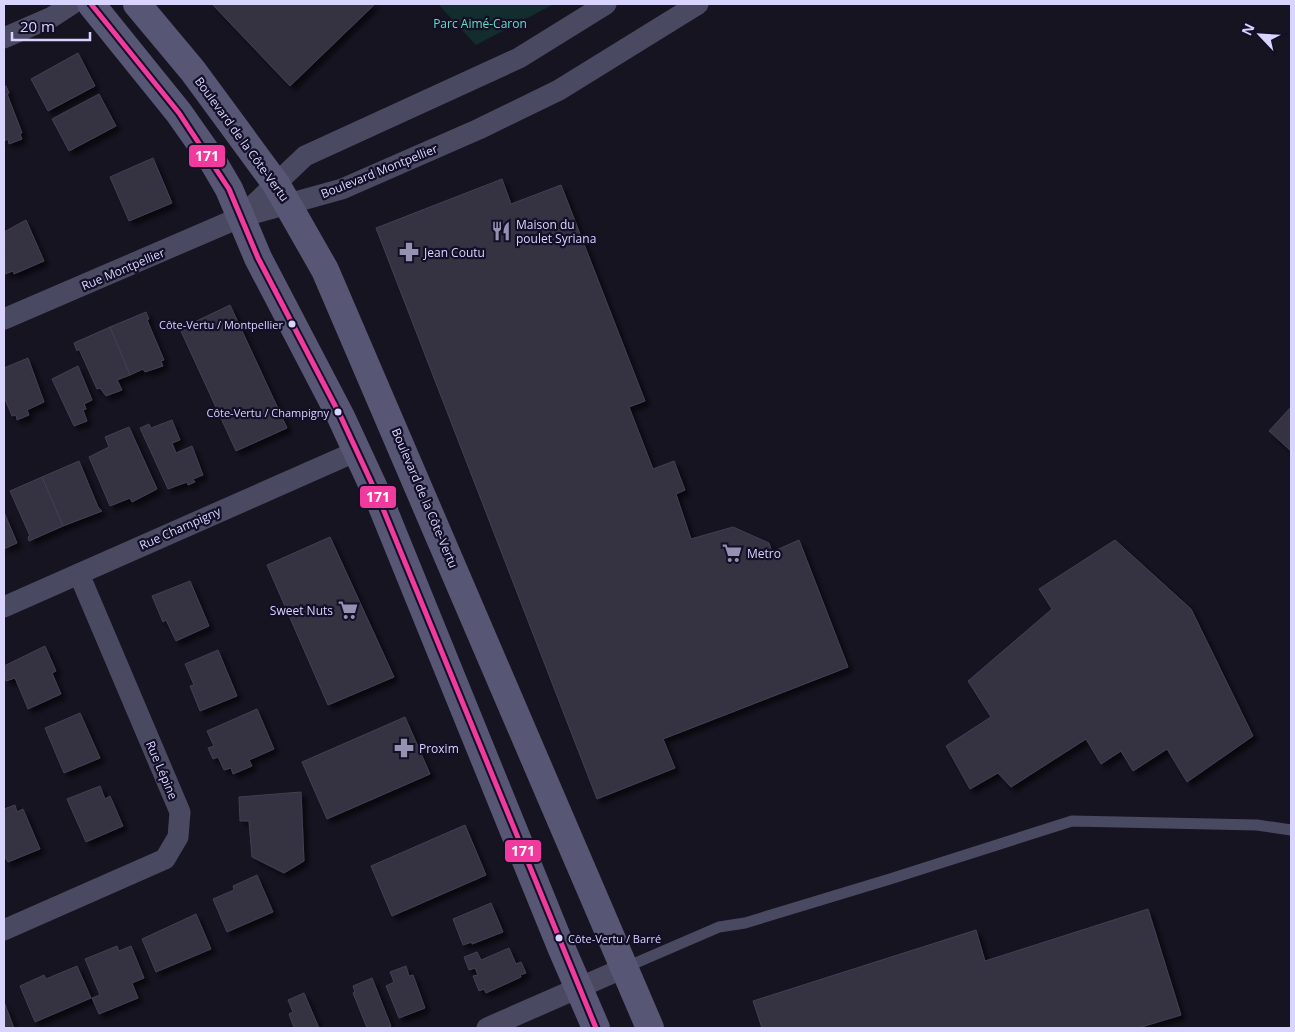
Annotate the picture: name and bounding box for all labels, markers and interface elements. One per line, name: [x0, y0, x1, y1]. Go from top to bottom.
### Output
scale bar: [12, 10, 90, 42]
north arrow: [1235, 10, 1285, 60]
park label: Parc Aimé-Caron: [433, 15, 527, 32]
text: 20 m: [20, 16, 55, 36]
text: N: [1237, 20, 1259, 38]
street label: Boulevard de la Côte-Vertu: [191, 73, 293, 205]
street label: Boulevard Montpellier: [318, 140, 440, 202]
line badge: 171: [188, 144, 226, 168]
text: 171: [195, 146, 219, 165]
place label: Maison du poulet Syriana: [516, 216, 596, 247]
restaurant icon: Maison du poulet Syriana: [490, 220, 512, 242]
pharmacy icon: Jean Coutu: [398, 241, 420, 263]
street label: Rue Montpellier: [79, 244, 167, 294]
place label: Jean Coutu: [423, 244, 485, 261]
place label: Côte-Vertu / Montpellier: [159, 317, 283, 332]
marker: Côte-Vertu / Montpellier: [287, 319, 297, 329]
place label: Côte-Vertu / Champigny: [206, 405, 329, 420]
marker: Côte-Vertu / Champigny: [333, 407, 343, 417]
street label: Boulevard de la Côte-Vertu: [388, 426, 462, 570]
line badge: 171: [359, 485, 397, 509]
text: 171: [366, 487, 390, 506]
street label: Rue Champigny: [137, 502, 224, 554]
supermarket icon: Metro: [721, 542, 743, 564]
place label: Metro: [747, 545, 781, 562]
supermarket icon: Sweet Nuts: [337, 599, 359, 621]
place label: Sweet Nuts: [270, 602, 333, 619]
pharmacy icon: Proxim: [393, 737, 415, 759]
street label: Rue Lépine: [142, 738, 182, 802]
place label: Proxim: [419, 740, 459, 757]
line badge: 171: [504, 839, 542, 863]
text: 171: [511, 841, 535, 860]
place label: Côte-Vertu / Barré: [568, 931, 661, 946]
marker: Côte-Vertu / Barré: [554, 933, 564, 943]

